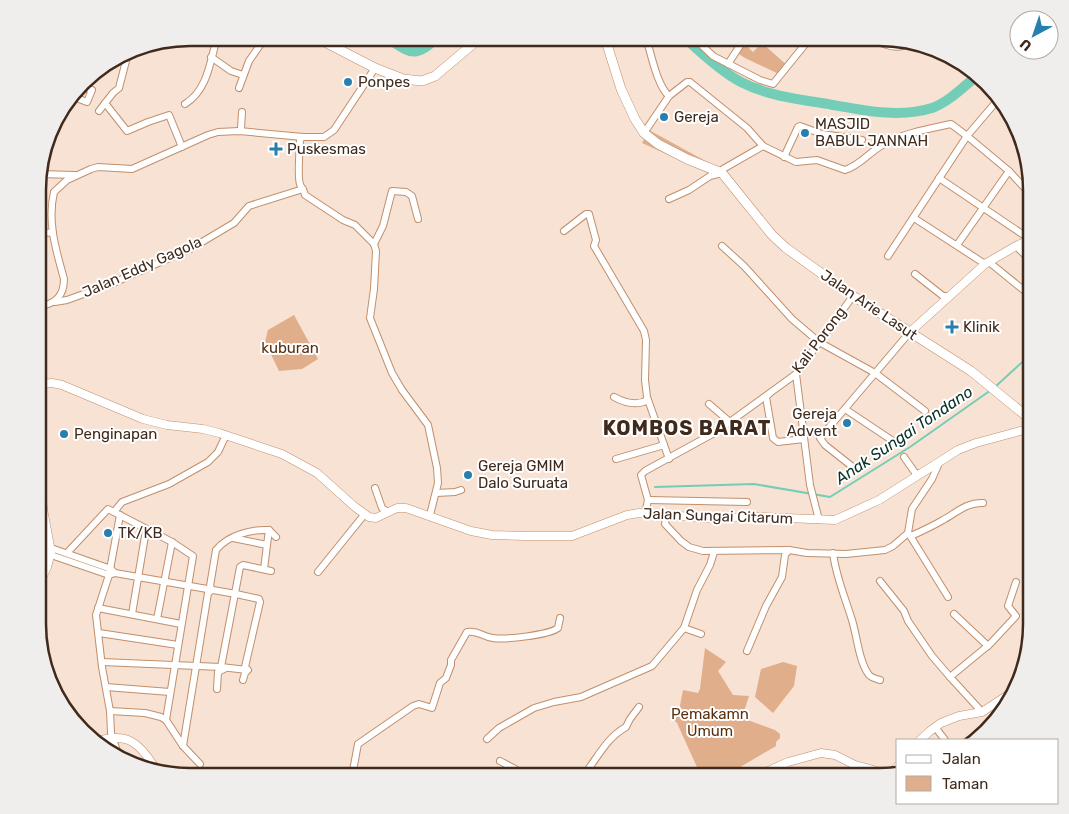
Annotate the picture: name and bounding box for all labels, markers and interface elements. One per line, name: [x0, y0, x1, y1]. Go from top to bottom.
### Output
north arrow: [1009, 10, 1059, 60]
text: U: [1017, 35, 1035, 54]
place label: Ponpes: [358, 73, 411, 91]
marker: Ponpes: [342, 76, 354, 88]
place label: Gereja: [674, 108, 719, 126]
marker: Gereja: [658, 111, 670, 123]
place label: MASJID BABUL JANNAH: [815, 115, 928, 150]
marker: MASJID BABUL JANNAH: [799, 127, 811, 139]
place label: Puskesmas: [287, 140, 366, 158]
marker: Puskesmas: [269, 142, 283, 156]
street label: Jalan Eddy Gagola: [79, 233, 205, 301]
street label: Jalan Arie Lasut: [817, 266, 921, 344]
street label: Kali Porong: [788, 303, 850, 377]
place label: Klinik: [963, 318, 1000, 336]
marker: Klinik: [945, 320, 959, 334]
park label: kuburan: [261, 339, 319, 357]
water label: Anak Sungai Tondano: [831, 382, 976, 489]
place label: Gereja Advent: [787, 405, 837, 440]
district label: KOMBOS BARAT: [603, 416, 771, 440]
marker: Gereja Advent: [841, 417, 853, 429]
place label: Penginapan: [74, 425, 157, 443]
marker: Penginapan: [58, 428, 70, 440]
place label: Gereja GMIM Dalo Suruata: [478, 457, 568, 492]
marker: Gereja GMIM Dalo Suruata: [462, 469, 474, 481]
street label: Jalan Sungai Citarum: [643, 504, 793, 528]
place label: TK/KB: [118, 524, 162, 542]
marker: TK/KB: [102, 527, 114, 539]
park label: Pemakamn Umum: [671, 705, 749, 740]
legend: [896, 739, 1059, 804]
text: Jalan: [942, 750, 981, 768]
text: Taman: [942, 775, 988, 793]

